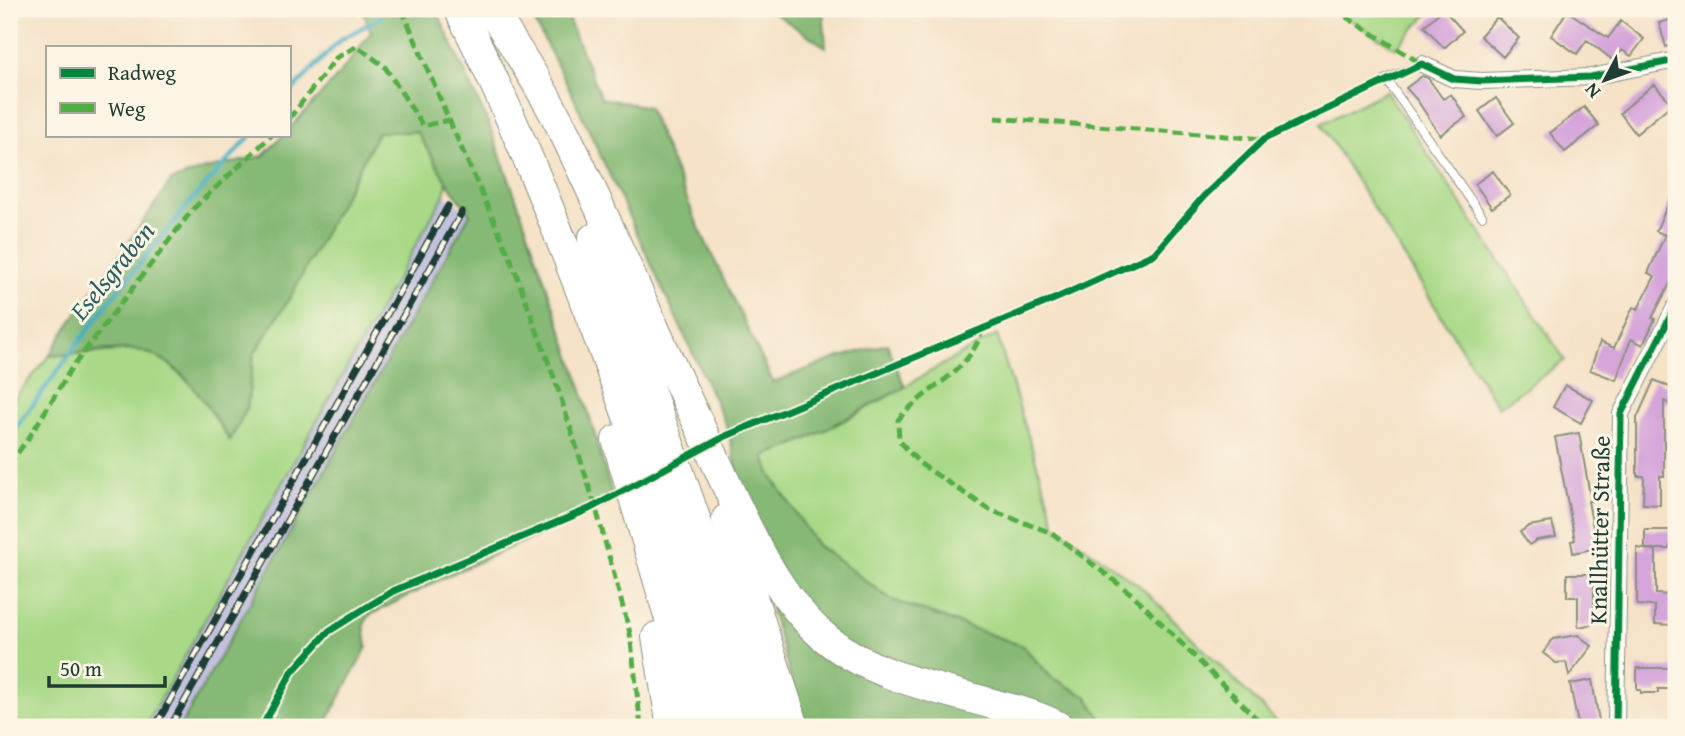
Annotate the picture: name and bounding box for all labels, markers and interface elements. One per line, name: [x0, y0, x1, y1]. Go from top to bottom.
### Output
legend: [46, 46, 290, 136]
north arrow: [1570, 46, 1640, 116]
text: Radweg: [108, 57, 177, 88]
text: N: [1577, 77, 1607, 105]
text: Weg: [108, 93, 146, 124]
water label: Eselsgraben: [59, 213, 163, 329]
street label: Knallhütter Straße: [1580, 435, 1619, 625]
scale bar: [49, 645, 164, 689]
text: 50 m: [60, 653, 102, 684]

